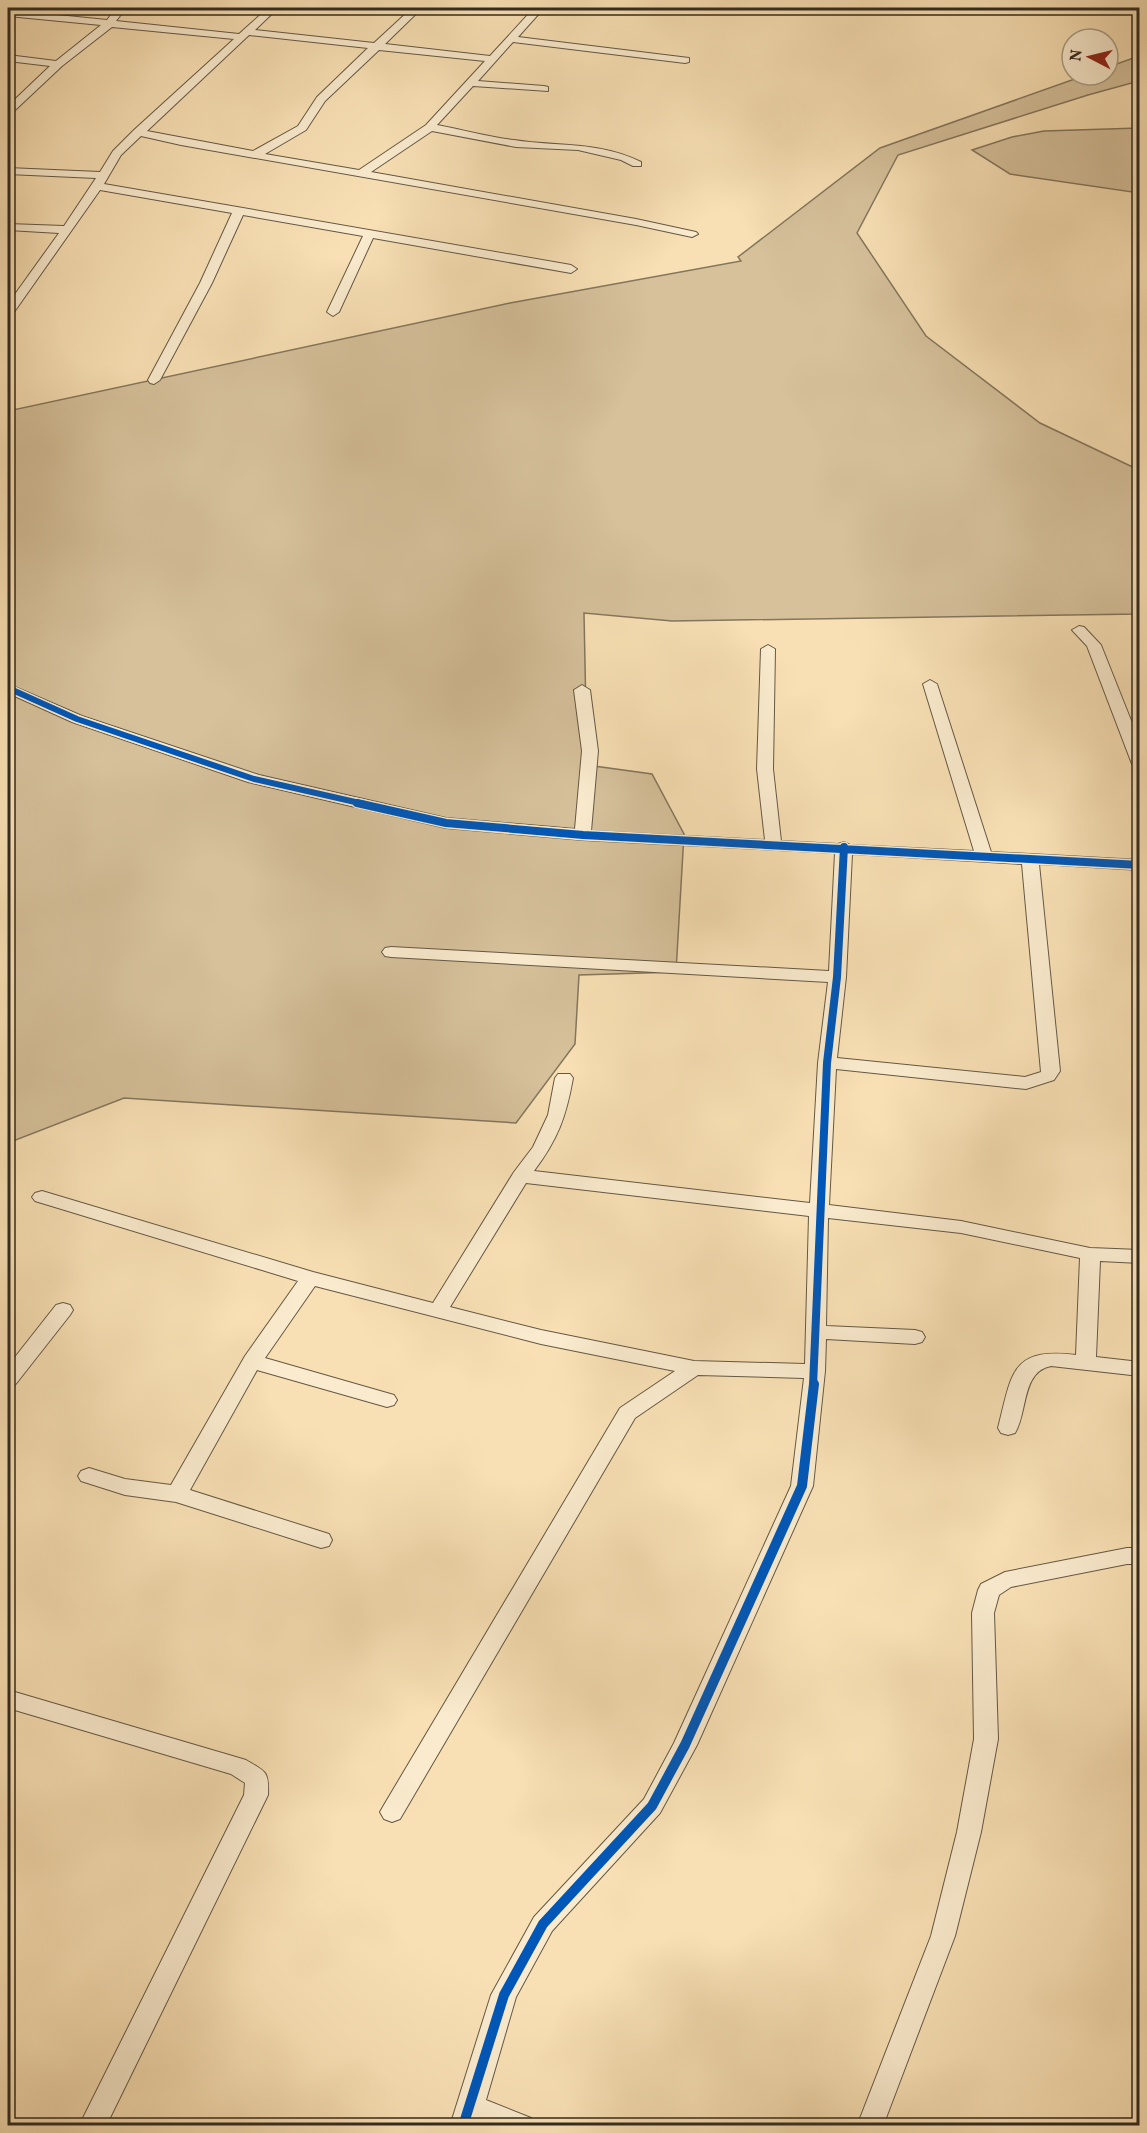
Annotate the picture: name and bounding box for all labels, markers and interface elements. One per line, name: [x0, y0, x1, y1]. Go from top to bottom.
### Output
north arrow: [1060, 27, 1120, 87]
text: N: [1065, 48, 1089, 63]

